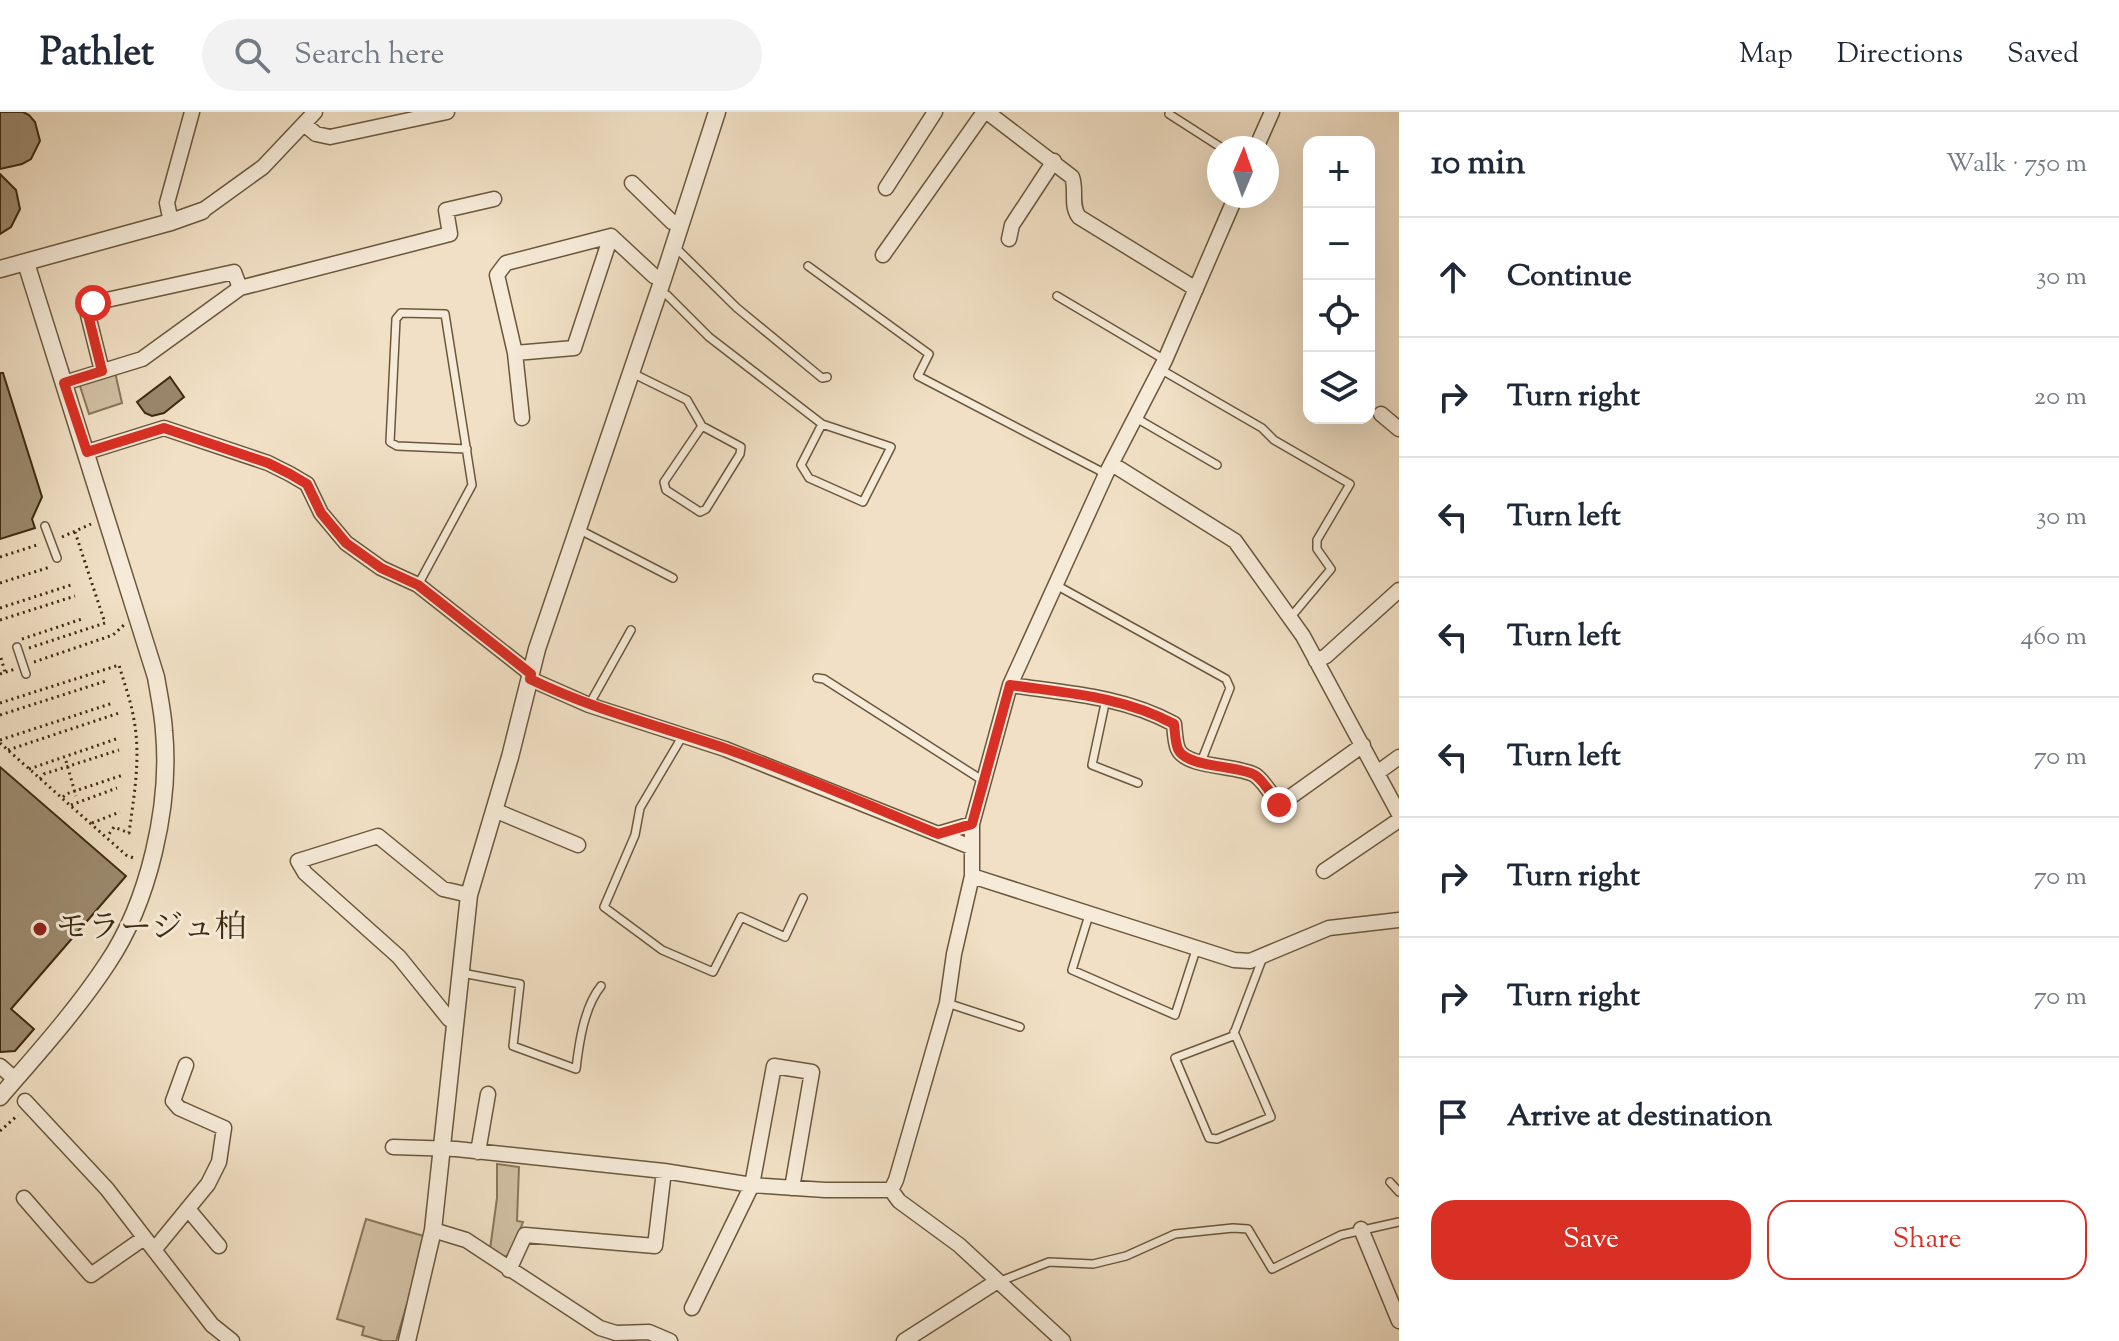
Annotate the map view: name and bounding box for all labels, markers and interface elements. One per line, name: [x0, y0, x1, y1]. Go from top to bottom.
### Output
search box: [202, 19, 762, 91]
text: Pathlet: [40, 28, 154, 82]
icon: search: [230, 33, 274, 77]
text: Search here: [294, 34, 445, 77]
text: Map: [1739, 35, 1793, 75]
text: Directions: [1837, 35, 1963, 75]
text: Saved: [2007, 35, 2079, 75]
north arrow: [1207, 136, 1279, 208]
map controls: [1303, 136, 1375, 424]
button: +: [1303, 136, 1375, 208]
text: 10 min: [1431, 140, 1525, 189]
text: Walk · 750 m: [1946, 146, 2087, 183]
button: −: [1303, 208, 1375, 280]
icon: ahead: [1431, 255, 1475, 299]
text: Continue: [1507, 256, 1632, 299]
text: 30 m: [2036, 259, 2087, 296]
button: locate: [1303, 280, 1375, 352]
route start: [75, 285, 111, 321]
button: layers: [1303, 352, 1375, 424]
icon: right: [1431, 375, 1475, 419]
text: Turn right: [1507, 376, 1640, 419]
text: 20 m: [2034, 379, 2087, 416]
icon: left: [1431, 495, 1475, 539]
text: Turn left: [1507, 496, 1621, 539]
text: 30 m: [2036, 499, 2087, 536]
icon: left: [1431, 615, 1475, 659]
text: Turn left: [1507, 616, 1621, 659]
text: 460 m: [2020, 619, 2087, 656]
icon: left: [1431, 735, 1475, 779]
text: Turn left: [1507, 736, 1621, 779]
text: 70 m: [2034, 739, 2087, 776]
route end: [1261, 787, 1297, 823]
icon: right: [1431, 855, 1475, 899]
text: Turn right: [1507, 856, 1640, 899]
text: 70 m: [2034, 859, 2087, 896]
place label: モラージュ柏: [56, 906, 247, 952]
marker: モラージュ柏: [31, 920, 49, 938]
icon: right: [1431, 975, 1475, 1019]
text: Turn right: [1507, 976, 1640, 1019]
text: 70 m: [2034, 979, 2087, 1016]
icon: arrive: [1431, 1095, 1475, 1139]
text: Arrive at destination: [1507, 1096, 1772, 1139]
button: Save: [1431, 1200, 1751, 1280]
button: Share: [1767, 1200, 2087, 1280]

